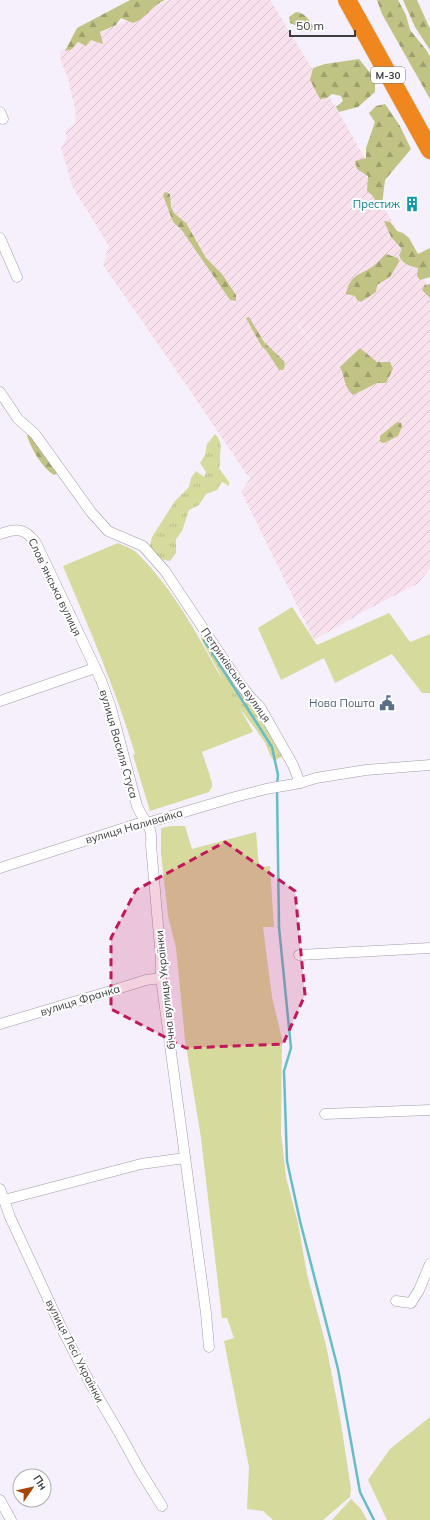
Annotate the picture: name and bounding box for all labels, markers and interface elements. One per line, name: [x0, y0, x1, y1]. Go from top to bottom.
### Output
scale bar: [290, 12, 355, 38]
text: 50 m: [296, 18, 324, 33]
road number: М-30: [371, 67, 405, 83]
building icon: Престиж: [403, 195, 421, 213]
place label: Престиж: [353, 197, 400, 211]
street label: Словʼянська вулиця: [25, 536, 85, 638]
street label: Петриківська вулиця: [198, 625, 274, 725]
street label: вулиця Василя Стуса: [97, 688, 141, 800]
public building icon: Нова Пошта: [378, 694, 396, 712]
place label: Нова Пошта: [309, 696, 375, 710]
street label: вулиця Наливайка: [84, 805, 184, 847]
street label: бічна вулиця Українки: [152, 930, 178, 1050]
street label: вулиця Франка: [38, 981, 122, 1019]
street label: вулиця Лесі Українки: [43, 1297, 107, 1405]
north arrow: [12, 1468, 52, 1508]
text: Пн: [30, 1472, 50, 1493]

